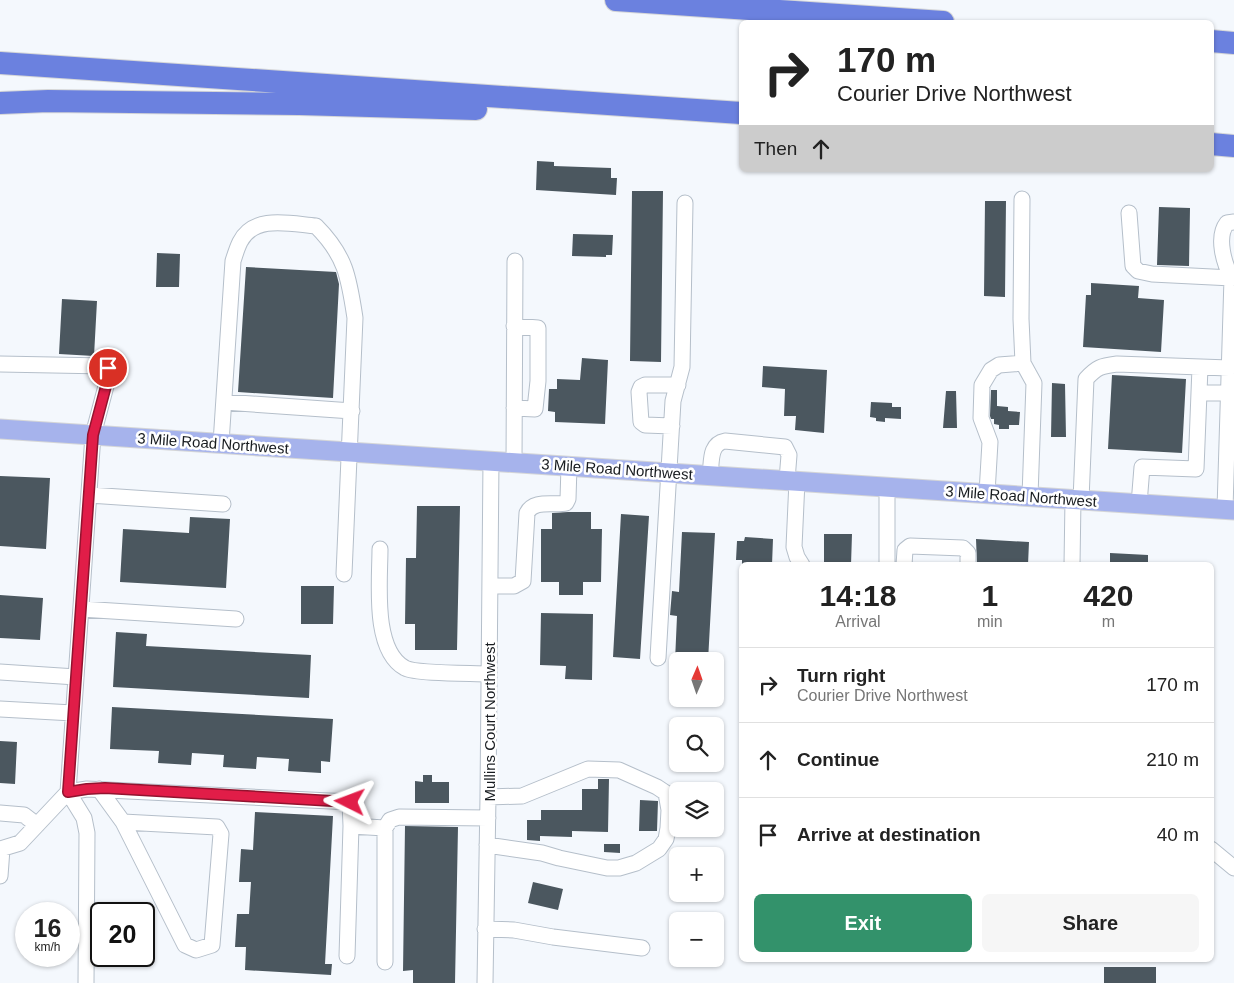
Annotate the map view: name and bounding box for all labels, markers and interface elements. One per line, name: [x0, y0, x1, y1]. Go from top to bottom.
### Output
icon: right: [754, 40, 819, 105]
text: 170 m: [837, 40, 936, 79]
text: Courier Drive Northwest: [837, 81, 1072, 106]
icon: ahead: [807, 135, 835, 163]
text: Then: [754, 138, 797, 159]
pin: [87, 347, 129, 389]
icon: arrive: [94, 354, 122, 382]
street label: 3 Mile Road Northwest: [137, 429, 290, 457]
street label: 3 Mile Road Northwest: [541, 455, 694, 483]
street label: 3 Mile Road Northwest: [945, 482, 1098, 510]
text: 14:18: [820, 579, 896, 612]
text: 1: [981, 579, 998, 612]
text: 420: [1083, 579, 1133, 612]
text: Arrival: [835, 613, 881, 630]
text: min: [977, 613, 1003, 630]
text: m: [1102, 613, 1115, 630]
street label: Mullins Court Northwest: [481, 642, 498, 802]
north arrow: [669, 652, 724, 708]
map controls: [669, 652, 724, 967]
text: Turn right: [797, 665, 885, 686]
icon: right: [754, 671, 782, 699]
text: 170 m: [1146, 674, 1199, 695]
text: Courier Drive Northwest: [797, 687, 968, 704]
button: search: [669, 717, 724, 772]
icon: ahead: [754, 746, 782, 774]
text: Continue: [797, 749, 879, 770]
text: 210 m: [1146, 749, 1199, 770]
position arrow: [323, 775, 375, 827]
button: layers: [669, 782, 724, 837]
icon: arrive: [754, 821, 782, 849]
text: Arrive at destination: [797, 824, 981, 845]
text: 40 m: [1157, 824, 1199, 845]
button: +: [669, 847, 724, 902]
button: Exit: [754, 894, 972, 952]
button: Share: [982, 894, 1199, 952]
speed limit sign: 20: [90, 902, 155, 967]
button: −: [669, 912, 724, 967]
text: 16: [34, 914, 61, 942]
text: km/h: [34, 940, 61, 954]

